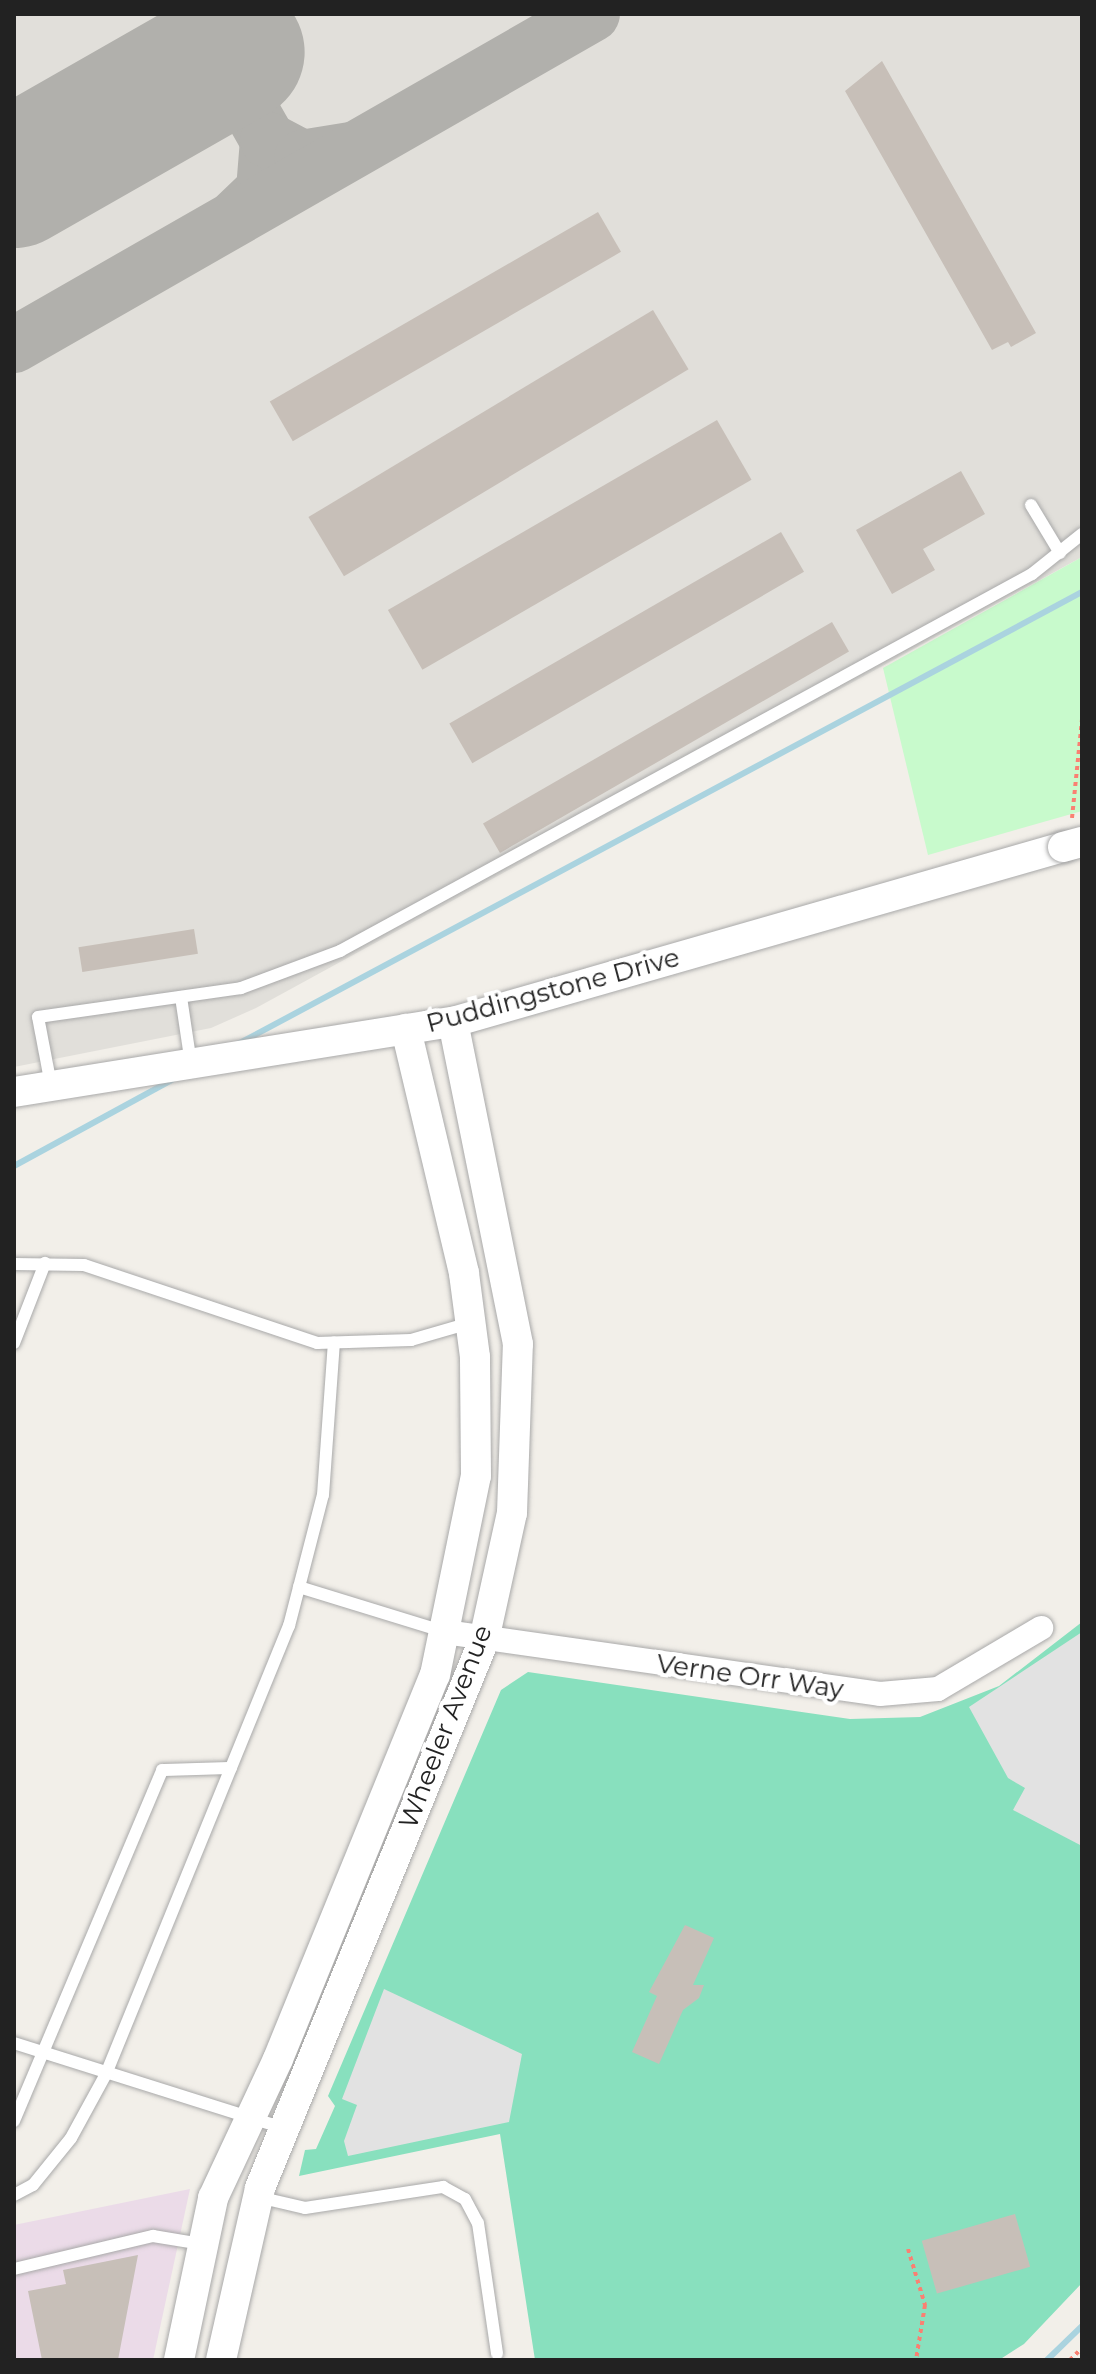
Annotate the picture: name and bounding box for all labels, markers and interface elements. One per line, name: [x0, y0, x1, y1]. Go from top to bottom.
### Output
street label: Puddingstone Drive: [423, 942, 683, 1040]
street label: Wheeler Avenue: [393, 1621, 499, 1833]
street label: Verne Orr Way: [655, 1648, 845, 1706]

